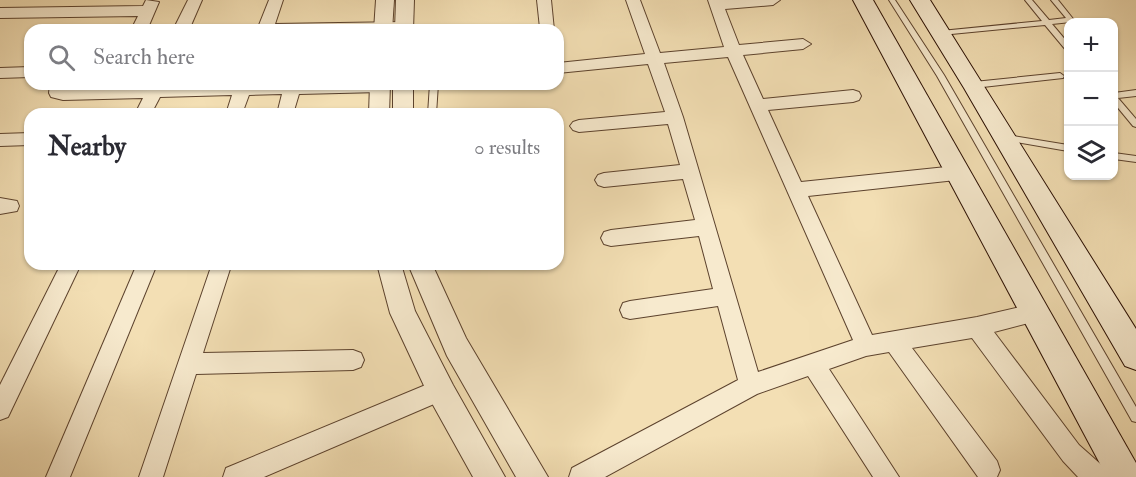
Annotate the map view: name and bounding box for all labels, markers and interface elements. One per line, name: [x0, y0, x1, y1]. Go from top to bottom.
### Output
map controls: [1064, 18, 1118, 180]
button: +: [1064, 18, 1118, 72]
search box: [24, 24, 564, 90]
icon: search: [45, 41, 78, 74]
text: Search here: [93, 43, 195, 71]
button: −: [1064, 72, 1118, 126]
button: layers: [1064, 126, 1118, 180]
text: Nearby: [48, 131, 126, 163]
text: 0 results: [474, 135, 540, 160]

